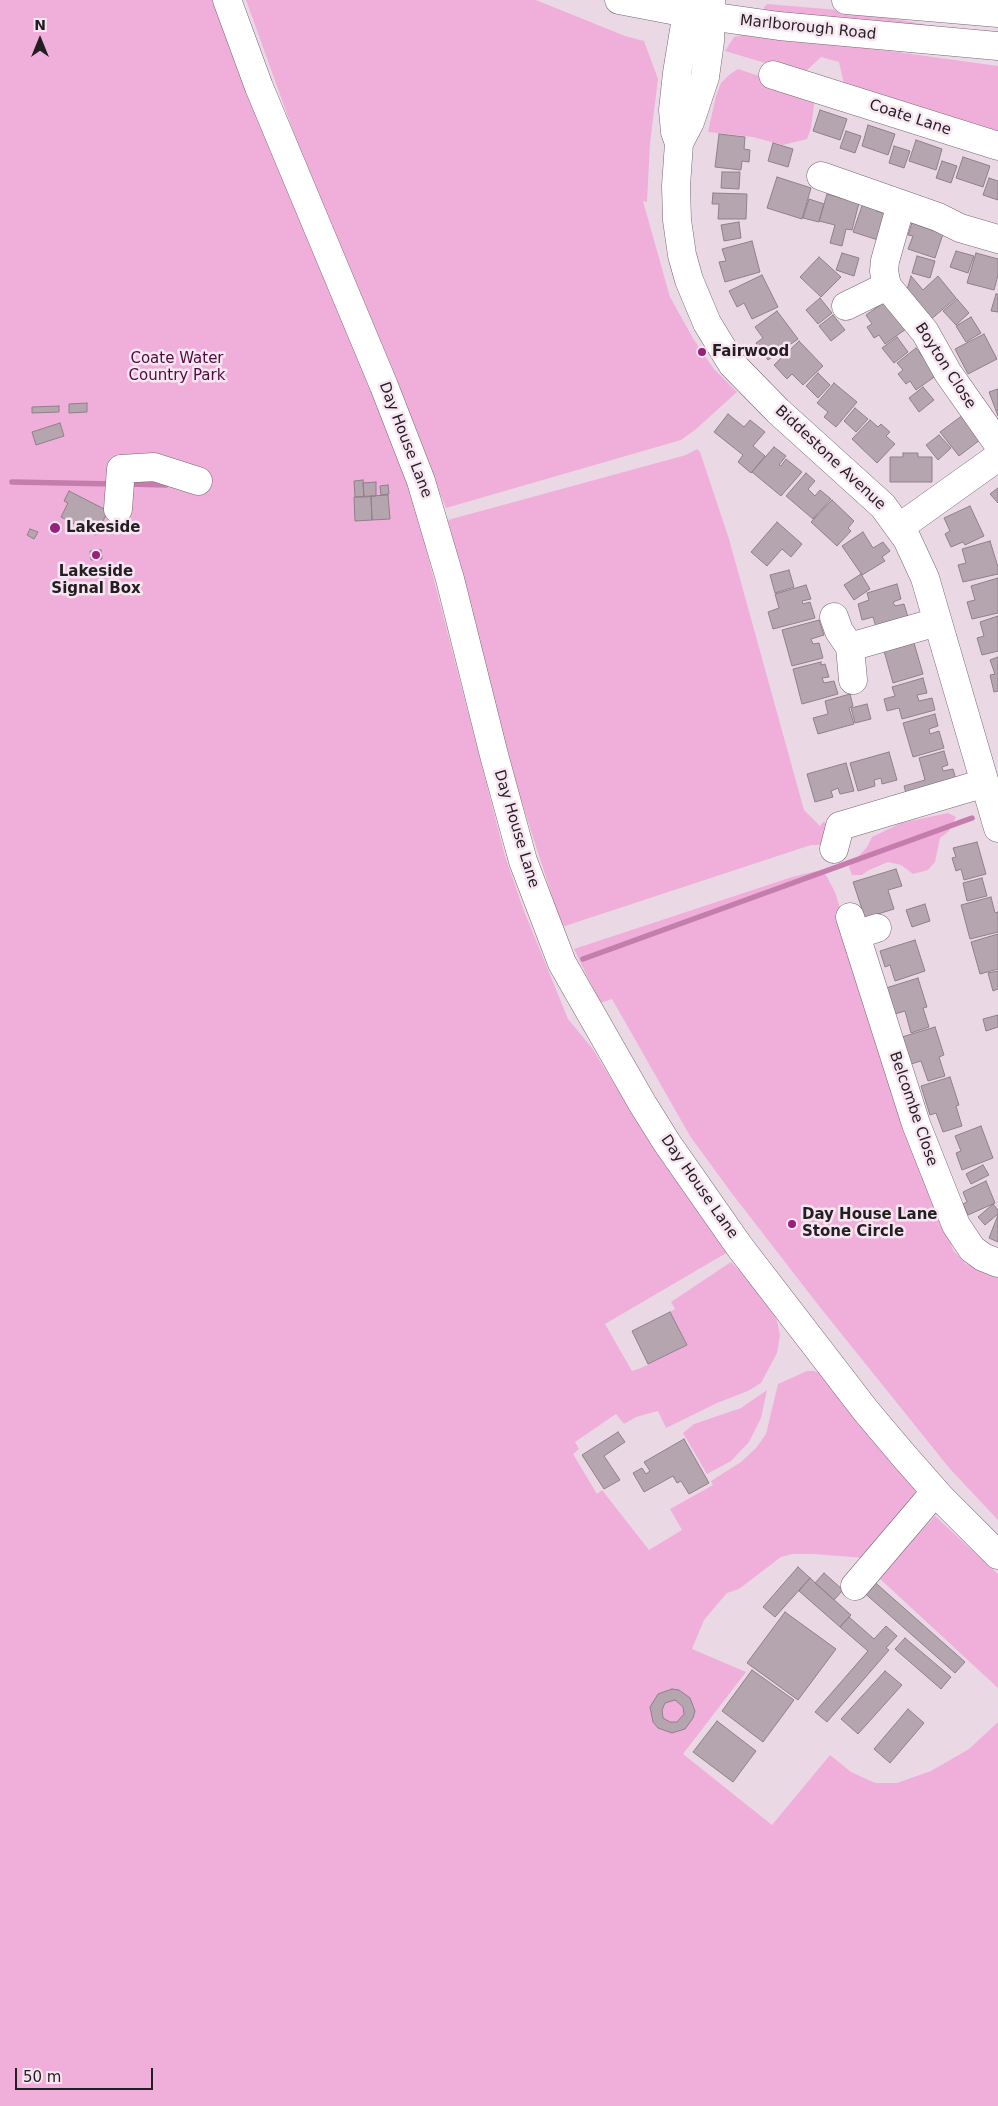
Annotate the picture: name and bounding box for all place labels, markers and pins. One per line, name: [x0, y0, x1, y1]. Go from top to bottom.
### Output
place label: Fairwood: [712, 343, 789, 361]
marker: Fairwood: [696, 346, 708, 358]
place label: Lakeside: [66, 519, 140, 537]
marker: Lakeside: [48, 521, 62, 535]
marker: Lakeside Signal Box: [90, 549, 102, 561]
place label: Lakeside Signal Box: [51, 563, 141, 598]
place label: Day House Lane Stone Circle: [802, 1206, 938, 1241]
marker: Day House Lane Stone Circle: [786, 1218, 798, 1230]

